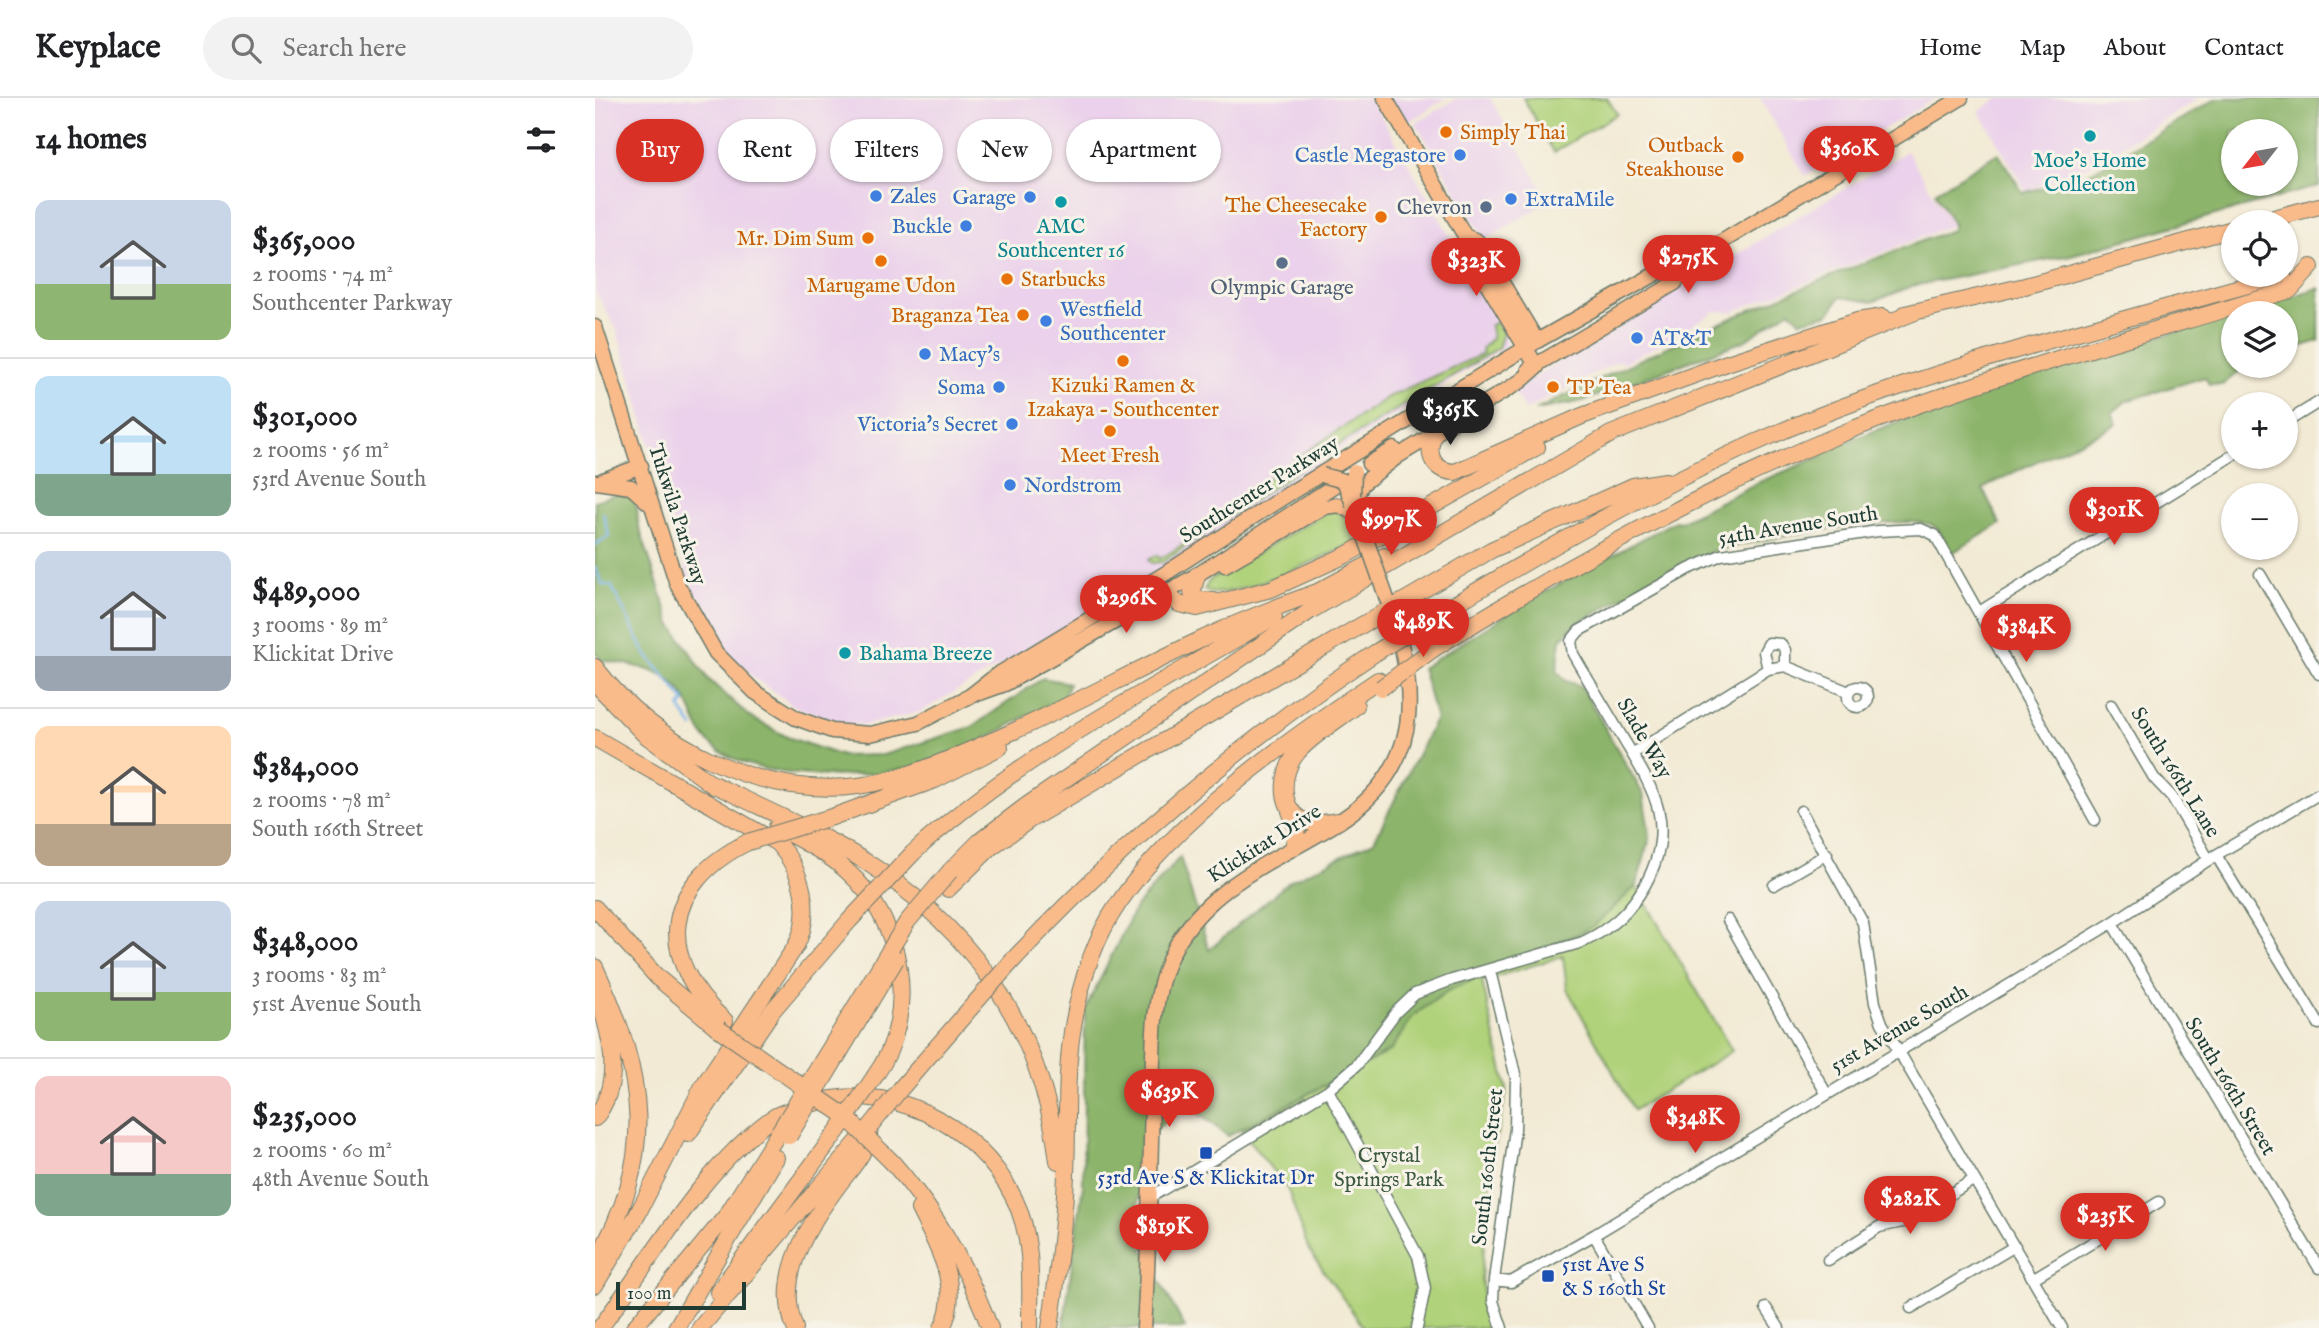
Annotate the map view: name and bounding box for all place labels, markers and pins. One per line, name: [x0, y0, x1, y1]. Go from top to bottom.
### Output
place label: Simply Thai: [1460, 120, 1566, 147]
marker: Simply Thai: [1438, 124, 1454, 140]
pin: $360K: [1800, 126, 1898, 186]
marker: Moe's Home Collection: [2082, 128, 2098, 144]
place label: Outback Steakhouse: [1626, 133, 1725, 184]
place label: Castle Megastore: [1295, 143, 1446, 170]
marker: Castle Megastore: [1452, 147, 1468, 163]
place label: Moe's Home Collection: [2034, 148, 2147, 199]
marker: Outback Steakhouse: [1730, 149, 1746, 165]
place label: Zales: [890, 184, 936, 211]
place label: Garage: [952, 185, 1016, 212]
place label: ExtraMile: [1525, 187, 1615, 214]
marker: Zales: [868, 188, 884, 204]
marker: Garage: [1022, 189, 1038, 205]
marker: ExtraMile: [1503, 191, 1519, 207]
place label: The Cheesecake Factory: [1225, 193, 1368, 244]
marker: AMC Southcenter 16: [1053, 194, 1069, 210]
place label: Chevron: [1397, 195, 1472, 222]
marker: Chevron: [1478, 199, 1494, 215]
marker: The Cheesecake Factory: [1373, 209, 1389, 225]
place label: Buckle: [892, 214, 952, 241]
place label: AMC Southcenter 16: [998, 214, 1126, 265]
marker: Buckle: [958, 218, 974, 234]
place label: Mr. Dim Sum: [737, 226, 854, 253]
marker: Mr. Dim Sum: [860, 230, 876, 246]
pin: $275K: [1639, 236, 1737, 295]
pin: $323K: [1427, 238, 1525, 298]
marker: Marugame Udon: [873, 253, 889, 269]
marker: Olympic Garage: [1274, 255, 1290, 271]
place label: Starbucks: [1021, 267, 1105, 294]
marker: Starbucks: [999, 271, 1015, 287]
place label: Marugame Udon: [806, 273, 956, 300]
place label: Olympic Garage: [1210, 275, 1354, 302]
place label: Westfield Southcenter: [1060, 297, 1166, 348]
place label: Braganza Tea: [891, 303, 1010, 330]
marker: Braganza Tea: [1015, 307, 1031, 323]
marker: Westfield Southcenter: [1038, 313, 1054, 329]
place label: AT&T: [1650, 326, 1712, 353]
marker: AT&T: [1629, 330, 1645, 346]
place label: Macy's: [939, 342, 1000, 369]
marker: Macy's: [917, 346, 933, 362]
marker: Kizuki Ramen & Izakaya - Southcenter: [1115, 353, 1131, 369]
place label: Kizuki Ramen & Izakaya - Southcenter: [1027, 373, 1219, 424]
place label: Soma: [938, 375, 986, 402]
place label: TP Tea: [1567, 375, 1632, 402]
marker: Soma: [991, 379, 1007, 395]
marker: TP Tea: [1545, 379, 1561, 395]
pin: $365K: [1401, 388, 1499, 447]
place label: Victoria's Secret: [856, 412, 998, 439]
marker: Victoria's Secret: [1004, 416, 1020, 432]
marker: Meet Fresh: [1102, 423, 1118, 439]
place label: Meet Fresh: [1060, 443, 1160, 470]
place label: Nordstrom: [1024, 473, 1122, 500]
marker: Nordstrom: [1002, 477, 1018, 493]
pin: $301K: [2065, 488, 2163, 547]
pin: $997K: [1342, 498, 1440, 557]
pin: $296K: [1077, 575, 1175, 635]
pin: $489K: [1374, 600, 1472, 659]
pin: $384K: [1977, 604, 2075, 664]
place label: Bahama Breeze: [859, 641, 993, 668]
marker: Bahama Breeze: [837, 645, 853, 661]
pin: $639K: [1120, 1070, 1218, 1129]
pin: $348K: [1646, 1096, 1744, 1155]
marker: 53rd Ave S & Klickitat Dr: [1198, 1145, 1214, 1161]
place label: 53rd Ave S & Klickitat Dr: [1098, 1165, 1315, 1192]
pin: $282K: [1861, 1176, 1959, 1236]
pin: $235K: [2056, 1194, 2154, 1253]
pin: $819K: [1115, 1204, 1213, 1264]
place label: 51st Ave S & S 160th St: [1562, 1252, 1666, 1303]
marker: 51st Ave S & S 160th St: [1540, 1268, 1556, 1284]

